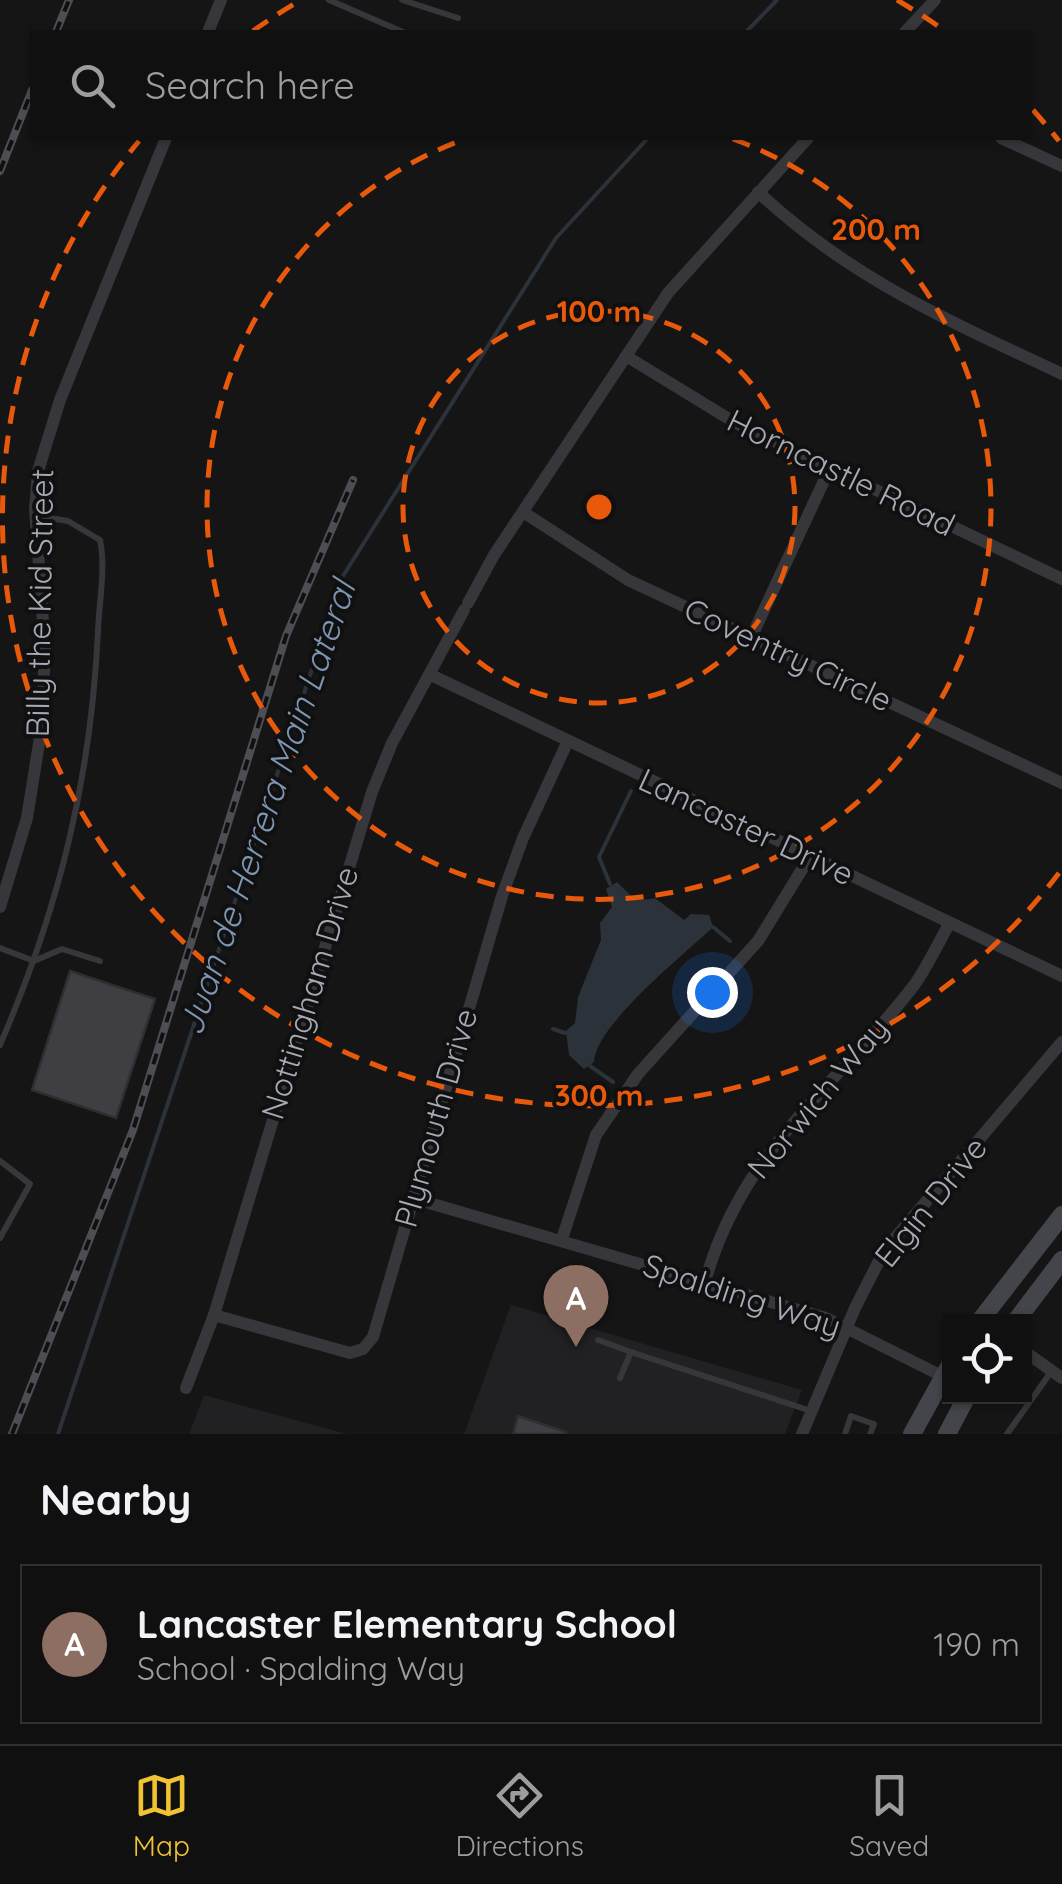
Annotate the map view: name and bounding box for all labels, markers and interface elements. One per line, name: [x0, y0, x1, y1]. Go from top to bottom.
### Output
search box: [30, 30, 1032, 140]
icon: search: [65, 58, 120, 113]
text: Search here: [145, 61, 355, 109]
text: 200 m: [831, 210, 921, 248]
text: 100 m: [557, 292, 641, 330]
street label: Horncastle Road: [721, 400, 962, 544]
street label: Billy the Kid Street: [17, 468, 61, 738]
centre of rings: [581, 489, 617, 525]
water label: Juan de Herrera Main Lateral: [168, 571, 366, 1040]
street label: Coventry Circle: [678, 589, 899, 720]
street label: Lancaster Drive: [632, 759, 860, 893]
street label: Nottingham Drive: [252, 862, 366, 1124]
your location: [687, 967, 738, 1018]
street label: Plymouth Drive: [385, 1004, 485, 1232]
street label: Norwich Way: [738, 1008, 897, 1186]
text: 300 m: [554, 1076, 644, 1114]
street label: Elgin Drive: [865, 1128, 995, 1275]
street label: Spalding Way: [638, 1244, 846, 1346]
pin: A: [544, 1264, 608, 1347]
map controls: [942, 1314, 1032, 1404]
button: locate: [942, 1314, 1032, 1404]
text: Nearby: [40, 1473, 191, 1526]
text: Lancaster Elementary School: [137, 1600, 677, 1648]
text: A: [64, 1624, 85, 1664]
text: 190 m: [933, 1624, 1020, 1664]
text: School · Spalding Way: [137, 1648, 465, 1688]
tab: Map: [133, 1768, 190, 1863]
tab: Directions: [455, 1768, 584, 1863]
tab: Saved: [849, 1768, 929, 1863]

